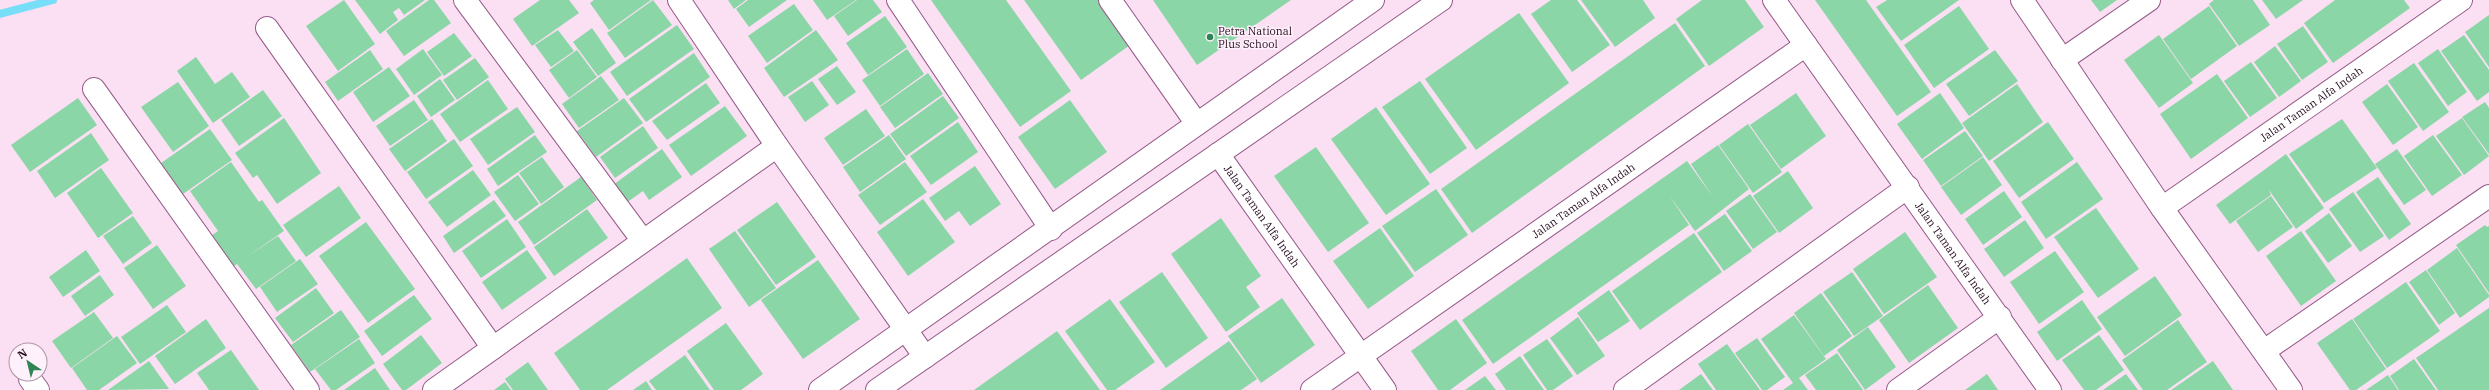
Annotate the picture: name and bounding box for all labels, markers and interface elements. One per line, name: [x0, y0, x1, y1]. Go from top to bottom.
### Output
place label: Petra National Plus School: [1218, 24, 1292, 51]
marker: Petra National Plus School: [1205, 32, 1215, 42]
street label: Jalan Taman Alfa Indah: [2257, 63, 2366, 145]
street label: Jalan Taman Alfa Indah: [1529, 160, 1638, 241]
street label: Jalan Taman Alfa Indah: [1221, 162, 1303, 270]
street label: Jalan Taman Alfa Indah: [1912, 199, 1994, 307]
north arrow: [8, 342, 48, 382]
text: N: [15, 345, 30, 362]

